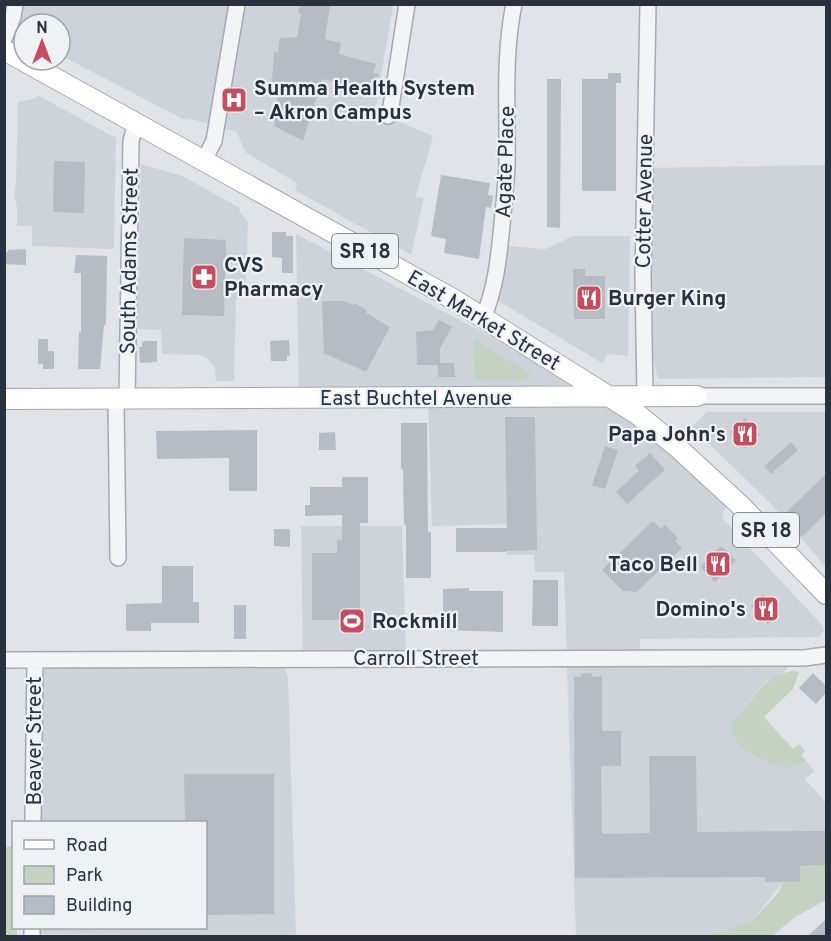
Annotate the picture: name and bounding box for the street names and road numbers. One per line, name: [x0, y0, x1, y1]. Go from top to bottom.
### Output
street label: Agate Place: [491, 105, 522, 219]
street label: Cotter Avenue: [631, 134, 660, 269]
street label: South Adams Street: [115, 167, 146, 355]
road number: SR 18: [332, 234, 398, 268]
street label: East Market Street: [402, 265, 565, 378]
street label: East Buchtel Avenue: [320, 386, 512, 413]
road number: SR 18: [733, 513, 799, 547]
street label: Carroll Street: [353, 646, 479, 673]
street label: Beaver Street: [22, 676, 49, 806]

